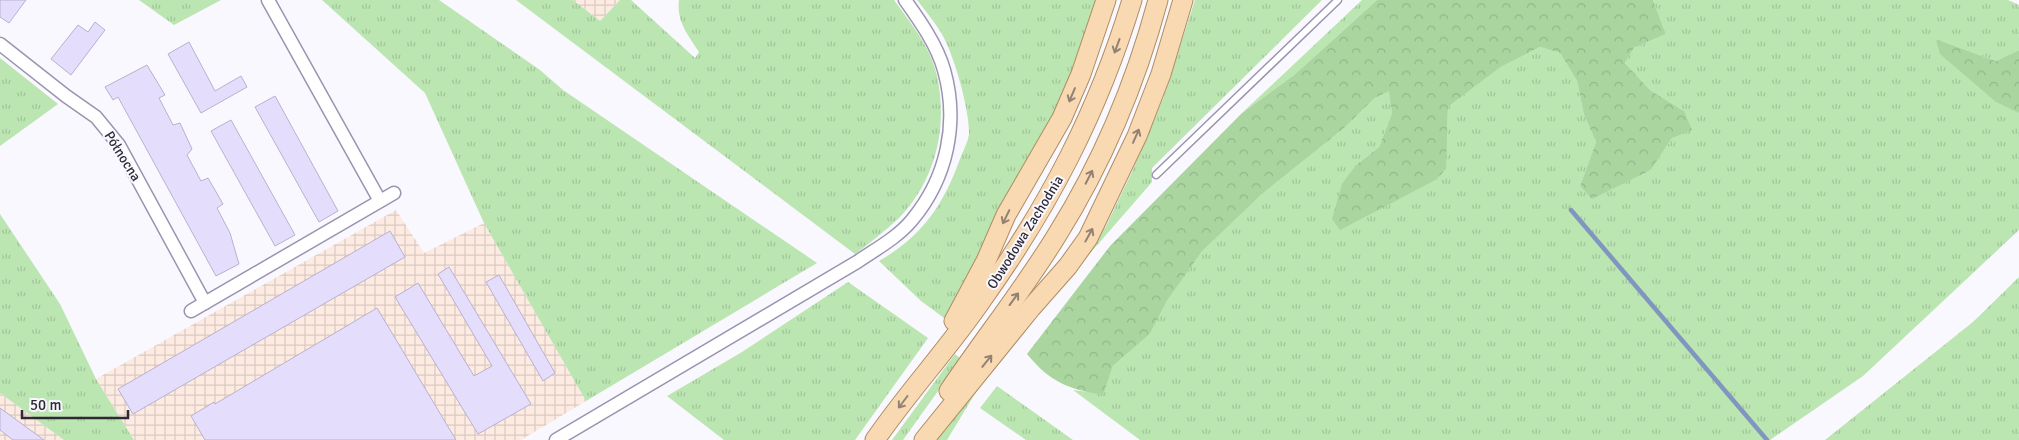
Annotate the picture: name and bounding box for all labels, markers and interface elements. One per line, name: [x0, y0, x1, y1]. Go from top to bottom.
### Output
one-way arrow: [1112, 38, 1121, 54]
one-way arrow: [1067, 87, 1077, 102]
street label: Północna: [101, 128, 145, 184]
one-way arrow: [1132, 129, 1142, 144]
one-way arrow: [1085, 170, 1094, 185]
street label: Obwodowa Zachodnia: [984, 172, 1067, 292]
one-way arrow: [1001, 209, 1010, 224]
one-way arrow: [1084, 227, 1094, 242]
one-way arrow: [1009, 292, 1019, 306]
one-way arrow: [982, 355, 993, 368]
scale bar: [22, 388, 129, 420]
one-way arrow: [897, 395, 908, 408]
text: 50 m: [30, 396, 61, 414]

